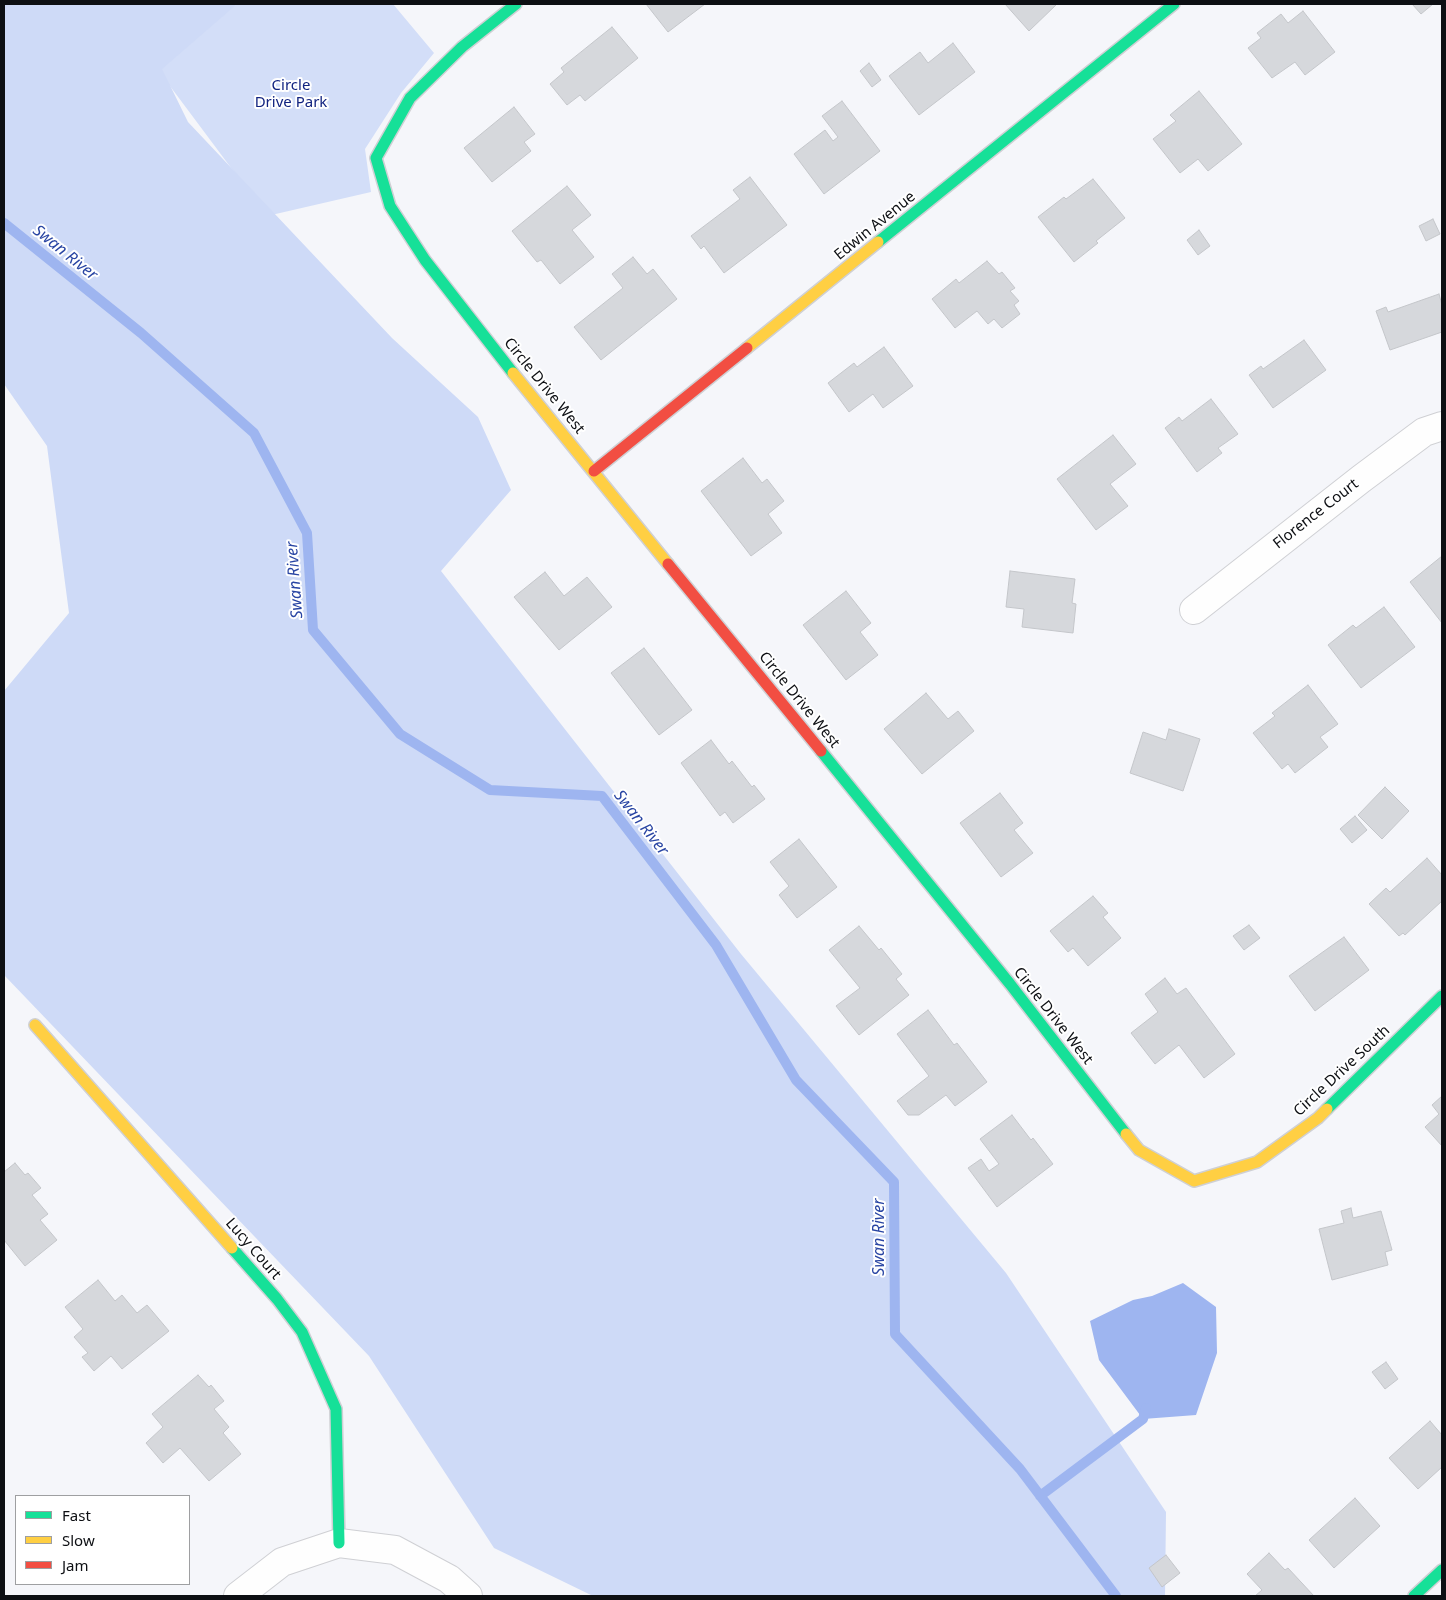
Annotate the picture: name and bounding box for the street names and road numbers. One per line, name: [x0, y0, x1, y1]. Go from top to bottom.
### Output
street label: Edwin Avenue: [831, 188, 919, 264]
street label: Circle Drive West: [500, 334, 588, 438]
street label: Florence Court: [1270, 475, 1362, 553]
street label: Circle Drive West: [755, 648, 843, 752]
street label: Circle Drive West: [1009, 964, 1097, 1068]
street label: Circle Drive South: [1290, 1022, 1394, 1120]
street label: Lucy Court: [222, 1215, 284, 1283]

